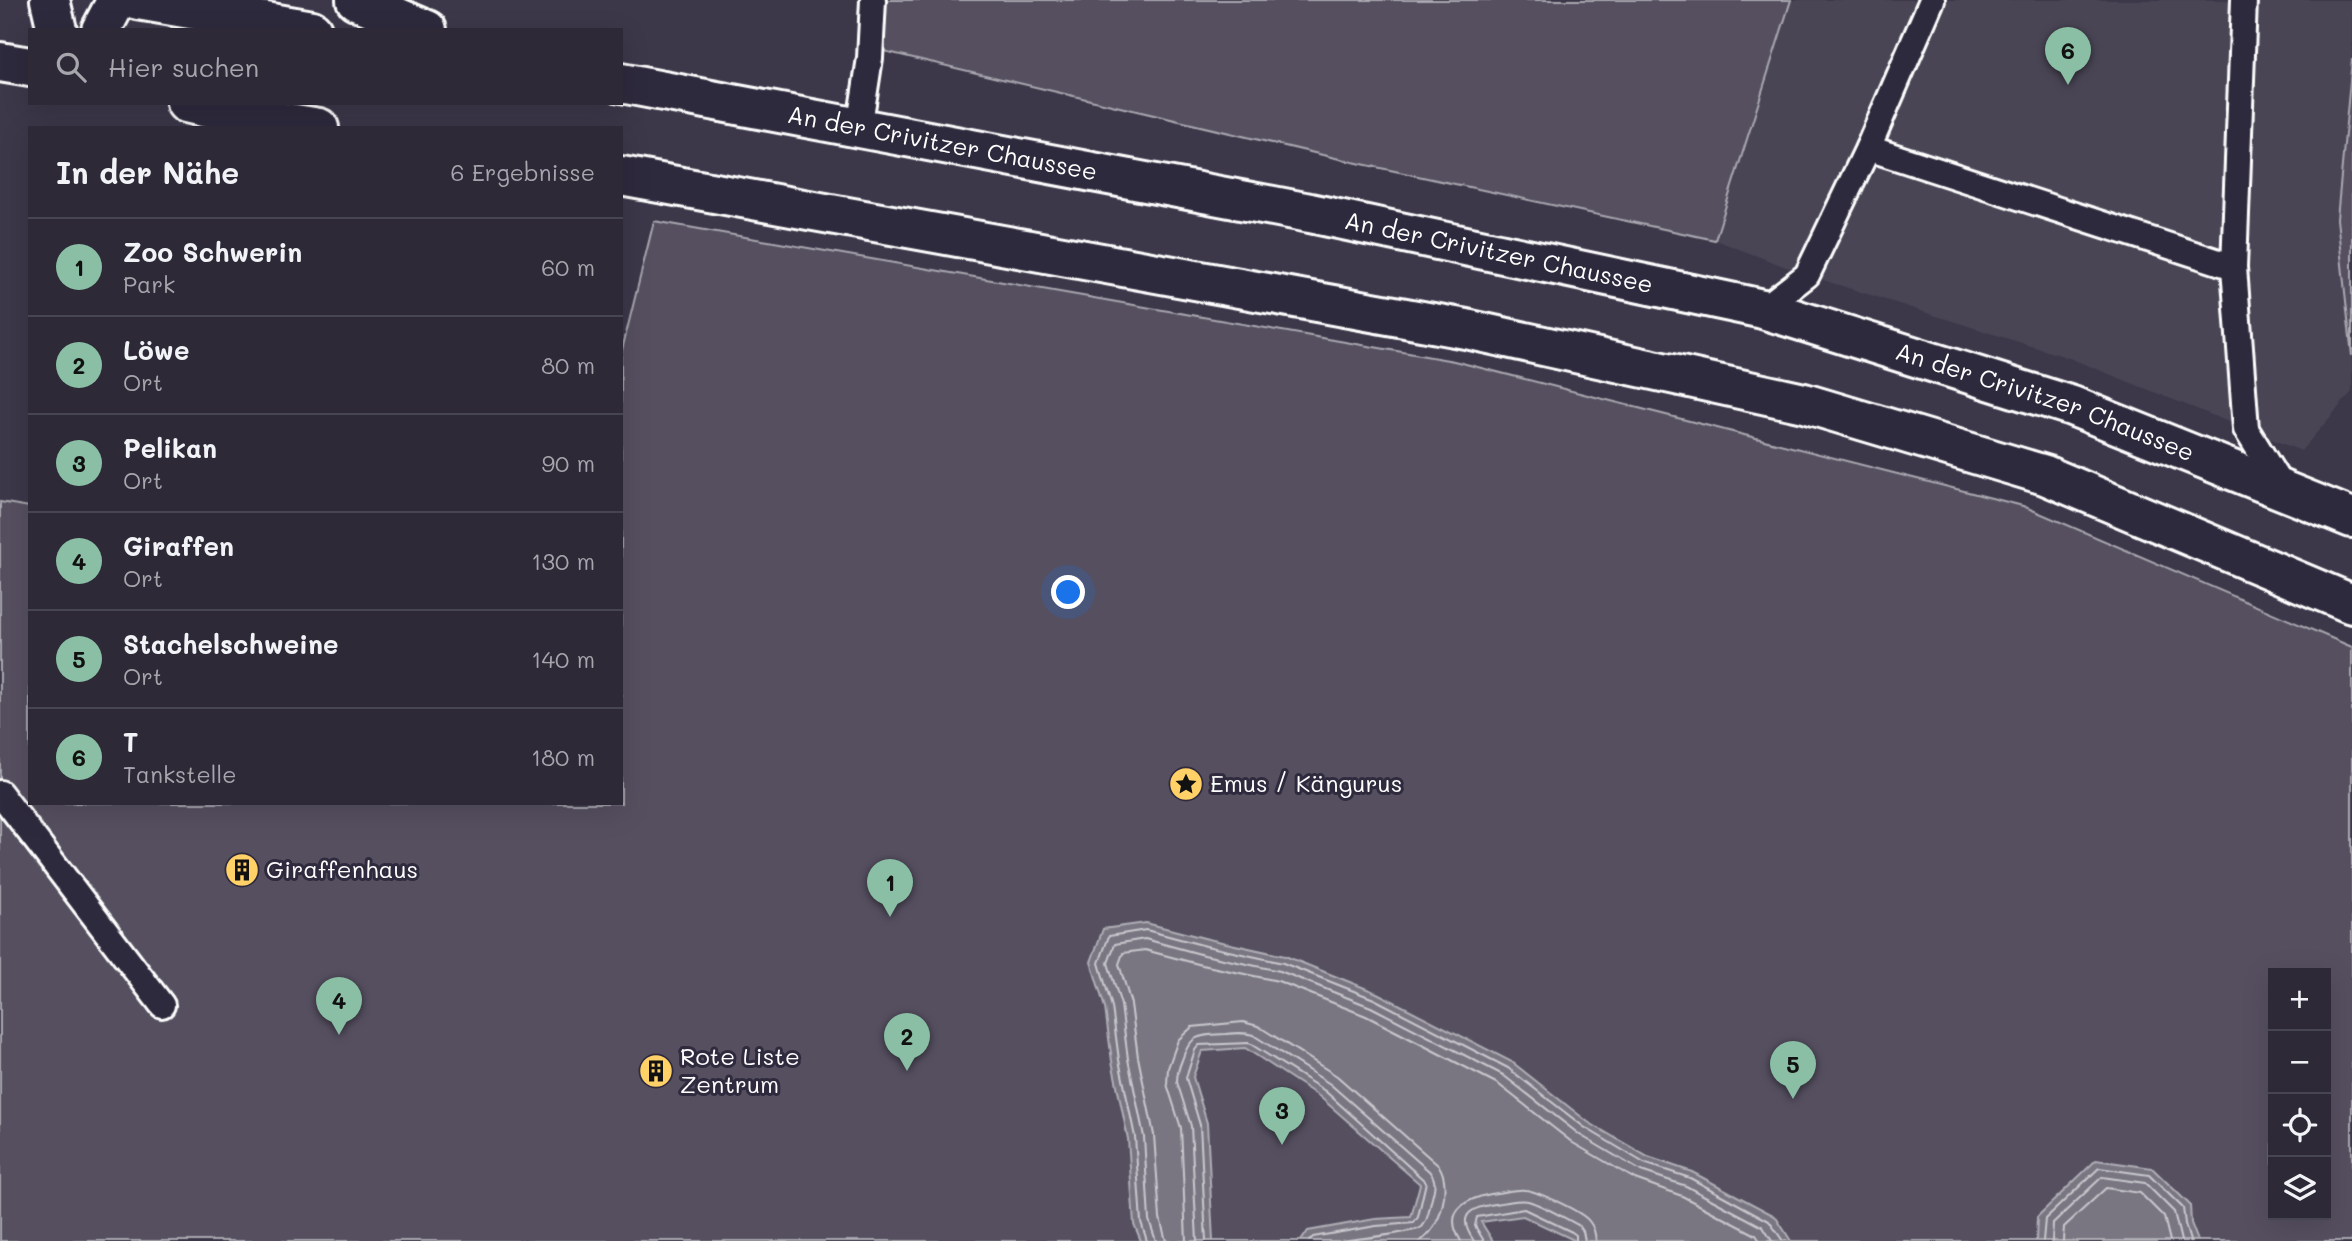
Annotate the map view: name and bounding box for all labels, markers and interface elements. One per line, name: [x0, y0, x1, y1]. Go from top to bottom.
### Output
pin: 6: [2045, 27, 2091, 85]
search box: [28, 28, 623, 105]
icon: search: [52, 48, 90, 86]
text: Hier suchen: [108, 50, 259, 84]
street label: An der Crivitzer Chaussee: [785, 98, 1100, 187]
text: In der Nähe: [56, 152, 239, 192]
text: 6 Ergebnisse: [450, 157, 595, 187]
street label: An der Crivitzer Chaussee: [1342, 204, 1656, 299]
text: Zoo Schwerin: [123, 235, 302, 269]
text: 1: [74, 252, 84, 282]
text: 60 m: [541, 252, 595, 282]
text: Park: [123, 269, 175, 299]
text: Löwe: [123, 333, 189, 367]
street label: An der Crivitzer Chaussee: [1892, 335, 2199, 467]
text: 2: [73, 350, 85, 380]
text: 80 m: [541, 350, 595, 380]
text: Ort: [123, 367, 163, 397]
text: Pelikan: [123, 431, 217, 465]
text: 3: [72, 448, 86, 478]
text: 90 m: [542, 448, 595, 478]
text: Ort: [123, 465, 163, 495]
text: Giraffen: [123, 529, 234, 563]
text: 4: [72, 546, 86, 576]
text: 130 m: [531, 546, 595, 576]
text: Ort: [123, 563, 163, 593]
your location: [1051, 575, 1085, 609]
text: Stachelschweine: [123, 627, 338, 661]
text: 5: [72, 644, 86, 674]
text: 140 m: [531, 644, 595, 674]
text: Ort: [123, 661, 163, 691]
text: T: [123, 725, 138, 759]
text: 6: [72, 742, 86, 772]
text: 180 m: [531, 742, 595, 772]
text: Tankstelle: [123, 759, 236, 789]
place icon: Emus / Kängurus: [1167, 765, 1205, 803]
place label: Emus / Kängurus: [1210, 767, 1402, 798]
building icon: Giraffenhaus: [223, 851, 261, 889]
place label: Giraffenhaus: [266, 853, 418, 884]
pin: 1: [867, 859, 913, 917]
map controls: [2268, 968, 2331, 1220]
button: +: [2268, 968, 2331, 1031]
pin: 4: [316, 977, 362, 1035]
pin: 2: [884, 1013, 930, 1071]
button: −: [2268, 1031, 2331, 1094]
place label: Rote Liste Zentrum: [680, 1040, 800, 1099]
pin: 5: [1770, 1041, 1816, 1099]
building icon: Rote Liste Zentrum: [637, 1052, 675, 1090]
pin: 3: [1259, 1087, 1305, 1145]
button: locate: [2268, 1094, 2331, 1157]
button: layers: [2268, 1157, 2331, 1220]

